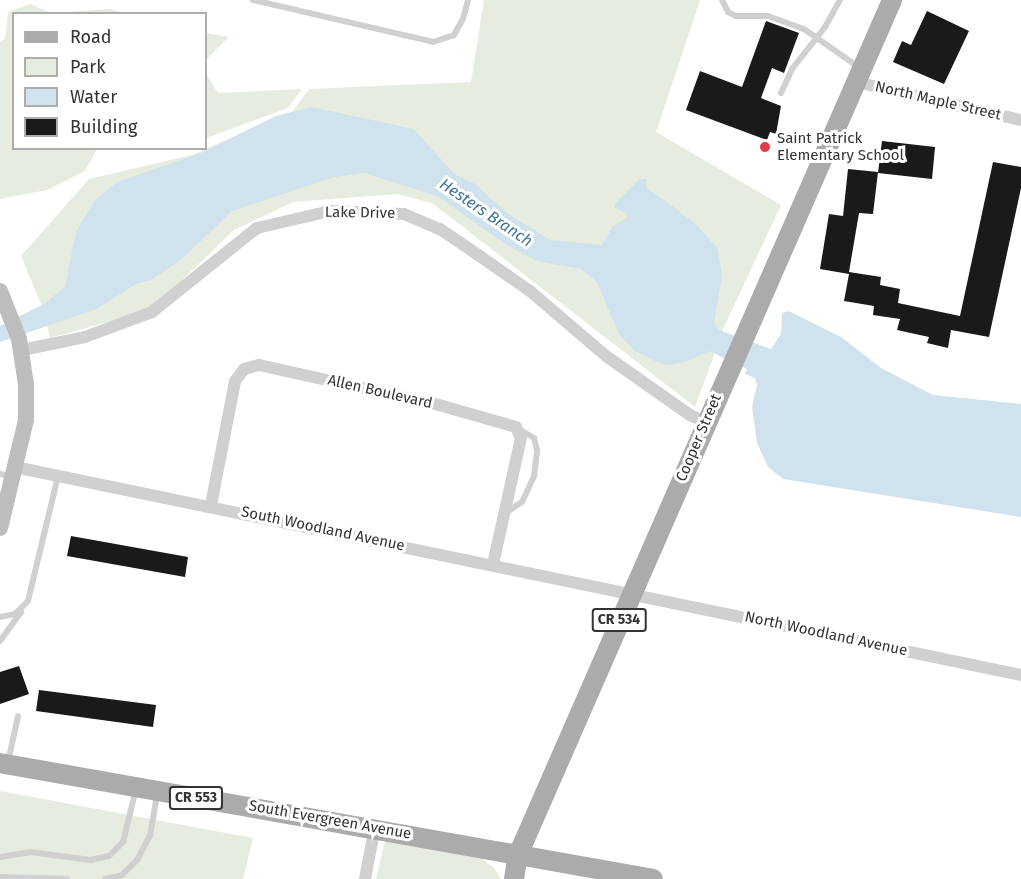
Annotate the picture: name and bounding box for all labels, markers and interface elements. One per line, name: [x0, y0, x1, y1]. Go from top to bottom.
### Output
legend: [12, 12, 207, 150]
text: Road: [70, 26, 112, 48]
text: Park: [70, 56, 105, 78]
street label: North Maple Street: [873, 78, 1003, 124]
text: Water: [70, 86, 117, 108]
text: Building: [70, 116, 137, 138]
place label: Saint Patrick Elementary School: [777, 129, 904, 164]
marker: Saint Patrick Elementary School: [758, 140, 772, 154]
water label: Hesters Branch: [436, 175, 536, 251]
street label: Lake Drive: [325, 203, 395, 223]
street label: Allen Boulevard: [326, 371, 434, 413]
street label: Cooper Street: [673, 392, 725, 484]
street label: South Woodland Avenue: [240, 503, 406, 555]
street label: North Woodland Avenue: [743, 608, 909, 660]
road number: CR 534: [590, 609, 648, 631]
road number: CR 553: [168, 787, 224, 809]
street label: South Evergreen Avenue: [247, 797, 413, 843]

